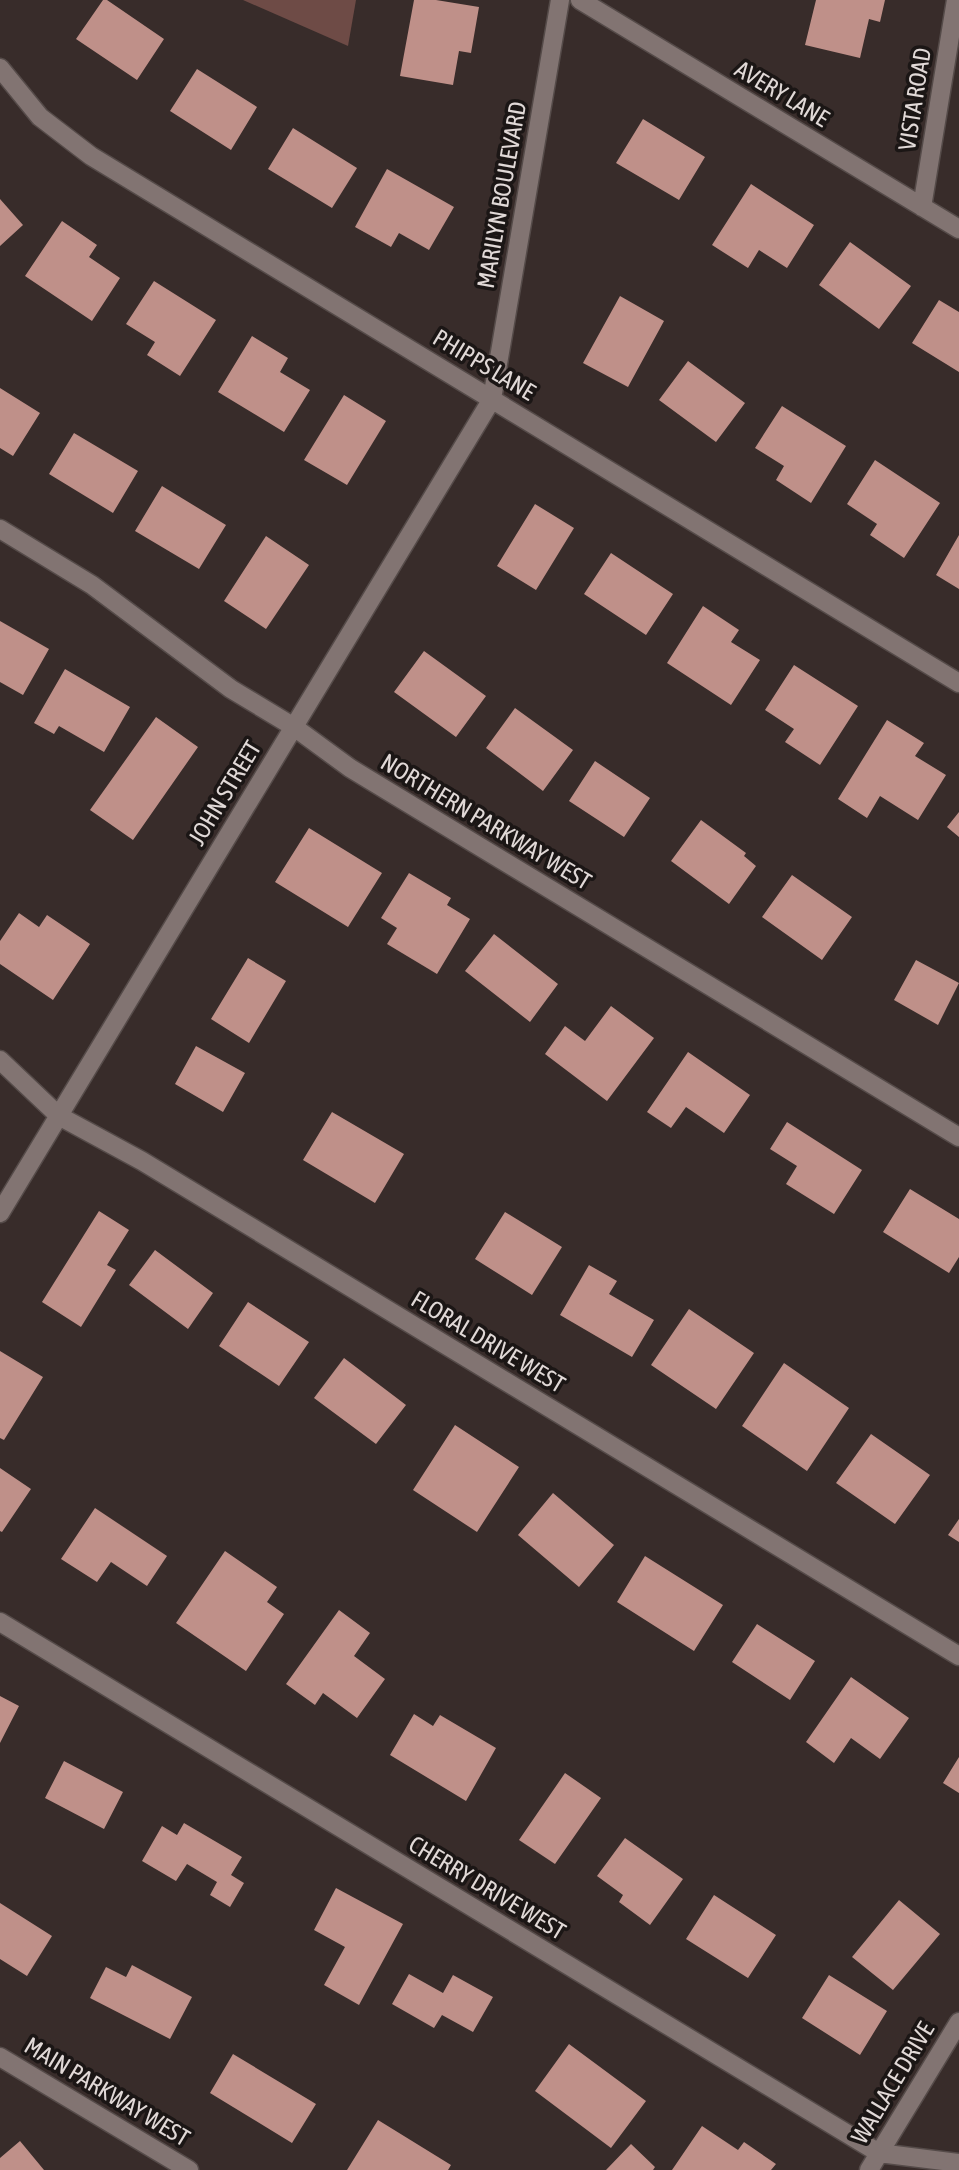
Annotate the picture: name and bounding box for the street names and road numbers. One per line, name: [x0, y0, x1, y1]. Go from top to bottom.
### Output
street label: VISTA ROAD: [893, 46, 936, 152]
street label: AVERY LANE: [731, 55, 834, 132]
street label: MARILYN BOULEVARD: [472, 99, 531, 290]
street label: PHIPPS LANE: [428, 324, 540, 406]
street label: JOHN STREET: [183, 735, 266, 850]
street label: NORTHERN PARKWAY WEST: [376, 748, 597, 895]
street label: FLORAL DRIVE WEST: [407, 1285, 570, 1398]
street label: CHERRY DRIVE WEST: [404, 1830, 571, 1945]
street label: WALLACE DRIVE: [846, 2017, 939, 2148]
street label: MAIN PARKWAY WEST: [20, 2032, 195, 2152]

